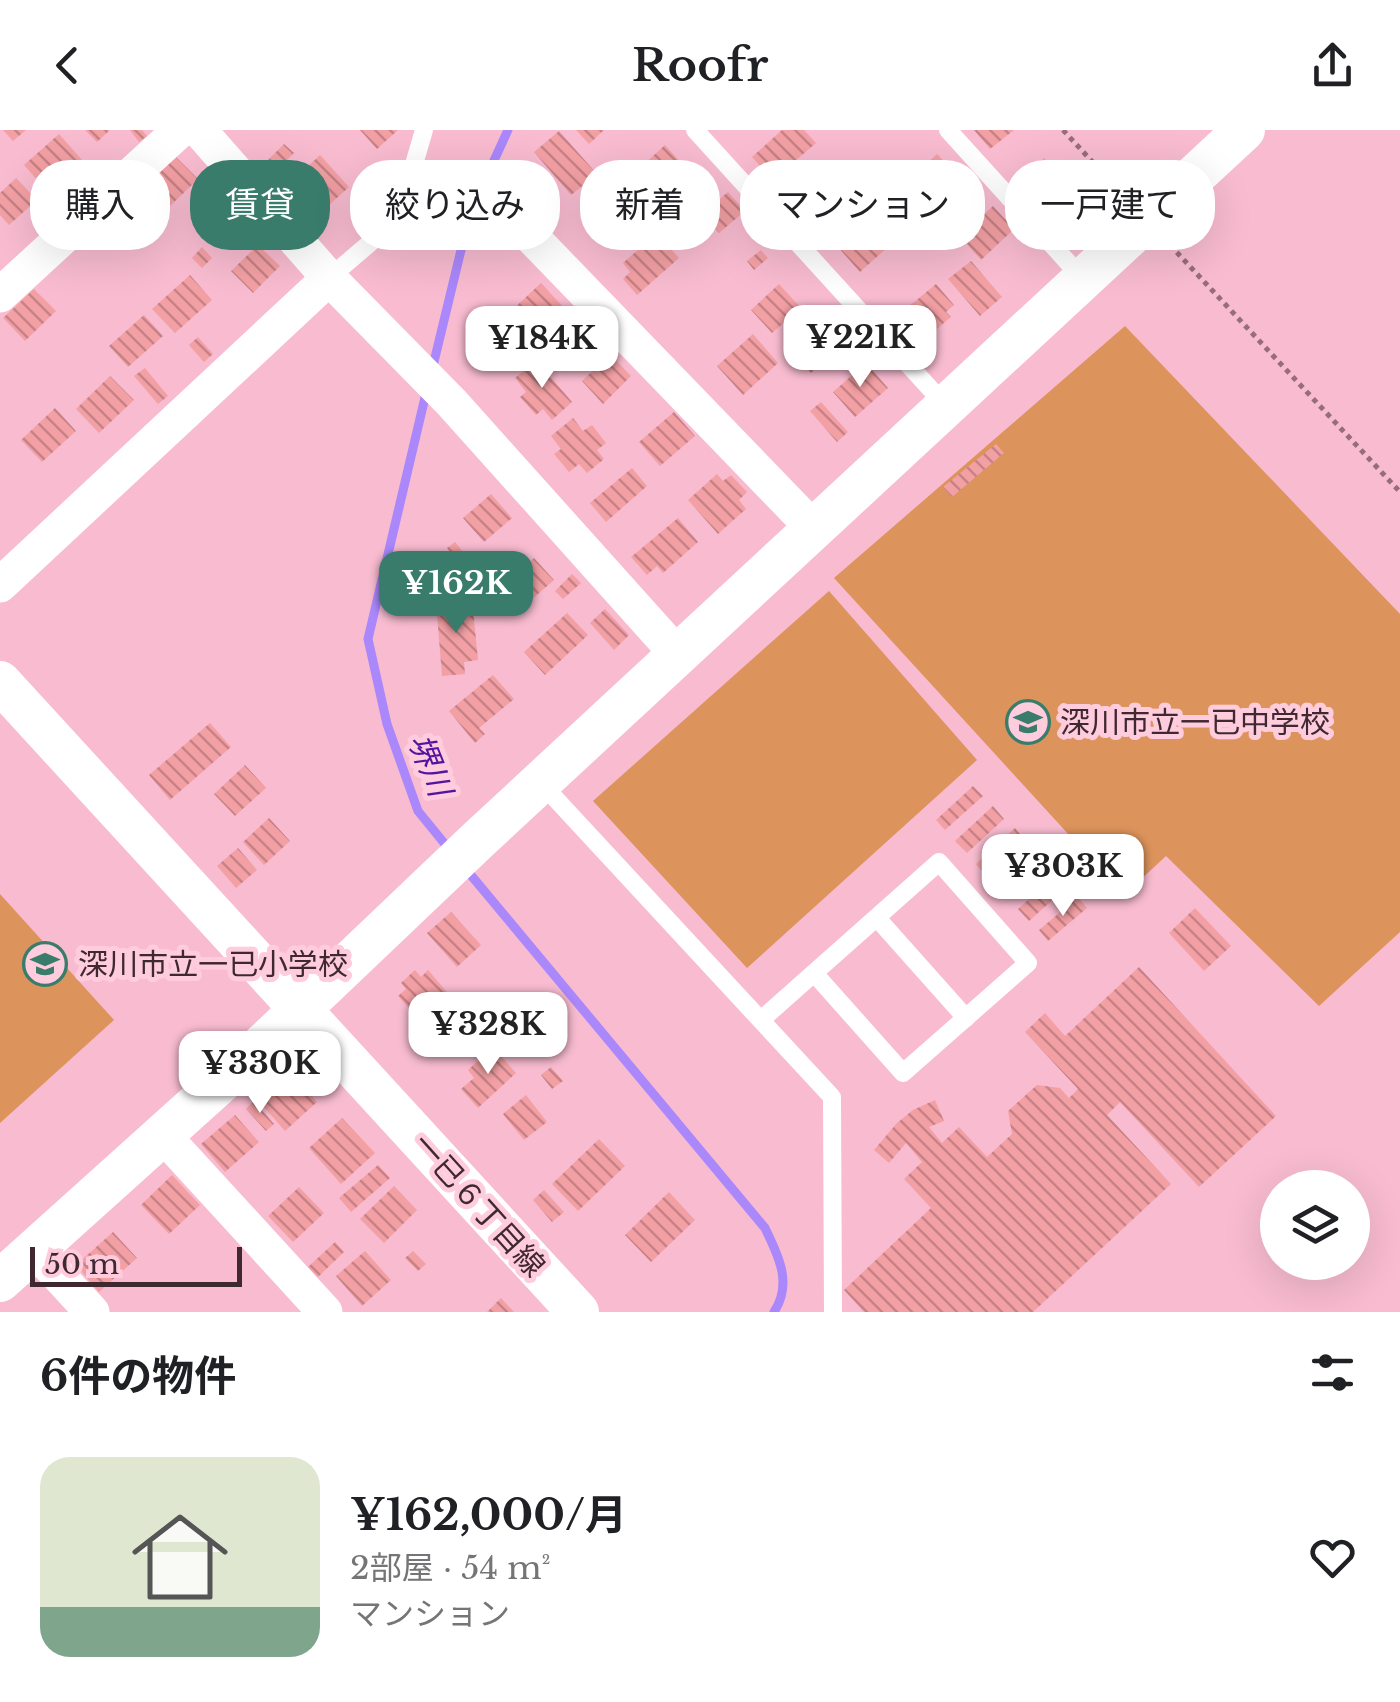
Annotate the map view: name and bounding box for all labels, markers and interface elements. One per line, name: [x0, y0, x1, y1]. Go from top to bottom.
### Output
text: Roofr: [632, 37, 768, 93]
icon: back: [40, 38, 95, 93]
icon: share: [1305, 38, 1360, 93]
chip: 購入: [30, 160, 170, 250]
chip: 賃貸: [190, 160, 330, 250]
chip: 絞り込み: [350, 160, 560, 250]
chip: 新着: [580, 160, 720, 250]
chip: マンション: [740, 160, 985, 250]
chip: 一戸建て: [1005, 160, 1215, 250]
pin: ¥221K: [790, 305, 930, 390]
pin: ¥184K: [472, 306, 612, 391]
text: ¥221K: [805, 317, 915, 357]
text: ¥184K: [487, 318, 597, 358]
pin: ¥162K: [386, 551, 526, 636]
text: ¥162K: [401, 563, 511, 603]
school or university icon: 深川市立一已中学校: [1005, 699, 1051, 745]
place label: 深川市立一已中学校: [1060, 704, 1330, 741]
water label: 堺川: [399, 728, 462, 805]
pin: ¥303K: [993, 834, 1133, 919]
text: ¥303K: [1004, 846, 1122, 886]
school or university icon: 深川市立一已小学校: [22, 941, 68, 987]
place label: 深川市立一已小学校: [78, 946, 348, 983]
pin: ¥328K: [418, 992, 558, 1077]
text: ¥328K: [430, 1004, 546, 1044]
pin: ¥330K: [190, 1031, 330, 1116]
text: ¥330K: [201, 1043, 319, 1083]
street label: 一已６丁目線: [405, 1126, 553, 1284]
map controls: [1260, 1170, 1370, 1280]
button: layers: [1260, 1170, 1370, 1280]
scale bar: [30, 1242, 242, 1286]
text: 50 m: [45, 1247, 119, 1282]
icon: filters: [1305, 1345, 1360, 1400]
text: 6件の物件: [40, 1350, 236, 1402]
text: ¥162,000/月: [350, 1489, 627, 1541]
icon: home: [120, 1497, 240, 1617]
icon: heart: [1305, 1530, 1360, 1585]
text: 2部屋 · 54 m²: [350, 1548, 551, 1588]
text: マンション: [350, 1594, 510, 1634]

